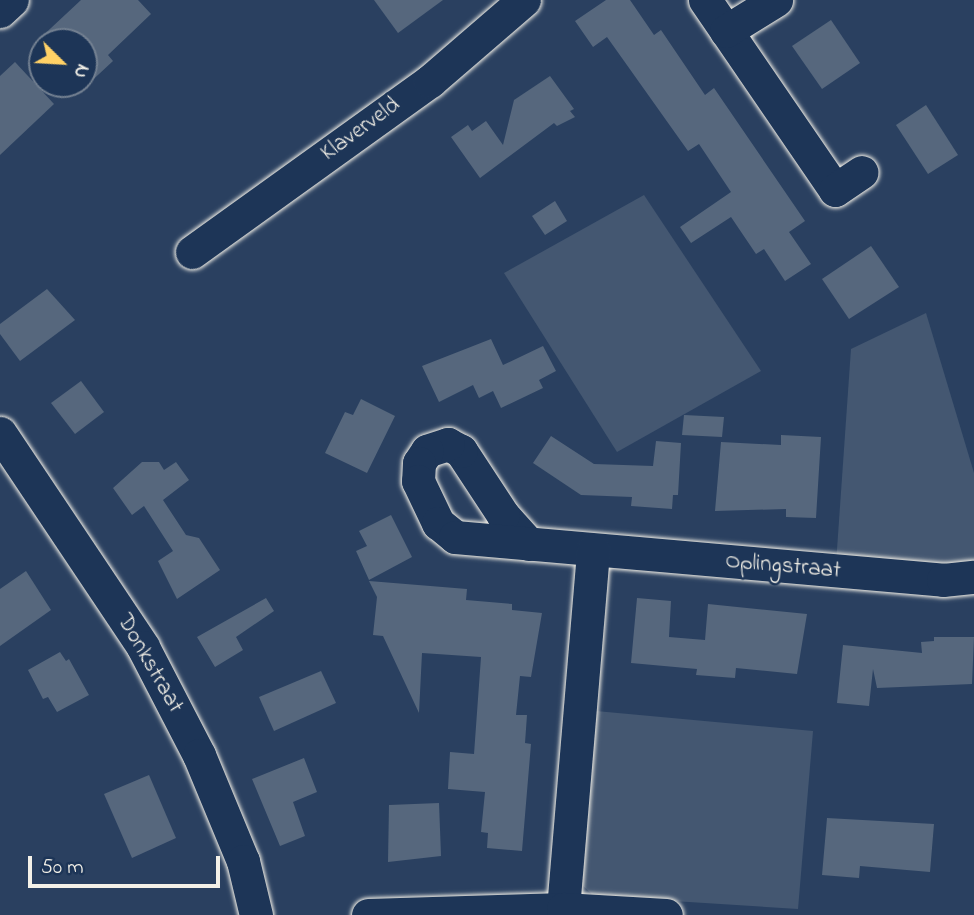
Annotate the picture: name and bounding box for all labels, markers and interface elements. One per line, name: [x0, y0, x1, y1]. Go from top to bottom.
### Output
north arrow: [28, 28, 98, 98]
text: N: [66, 60, 96, 82]
street label: Klaverveld: [316, 92, 406, 168]
street label: Oplingstraat: [724, 548, 842, 586]
street label: Donkstraat: [110, 610, 188, 718]
scale bar: [32, 842, 224, 886]
text: 50 m: [41, 853, 84, 883]

